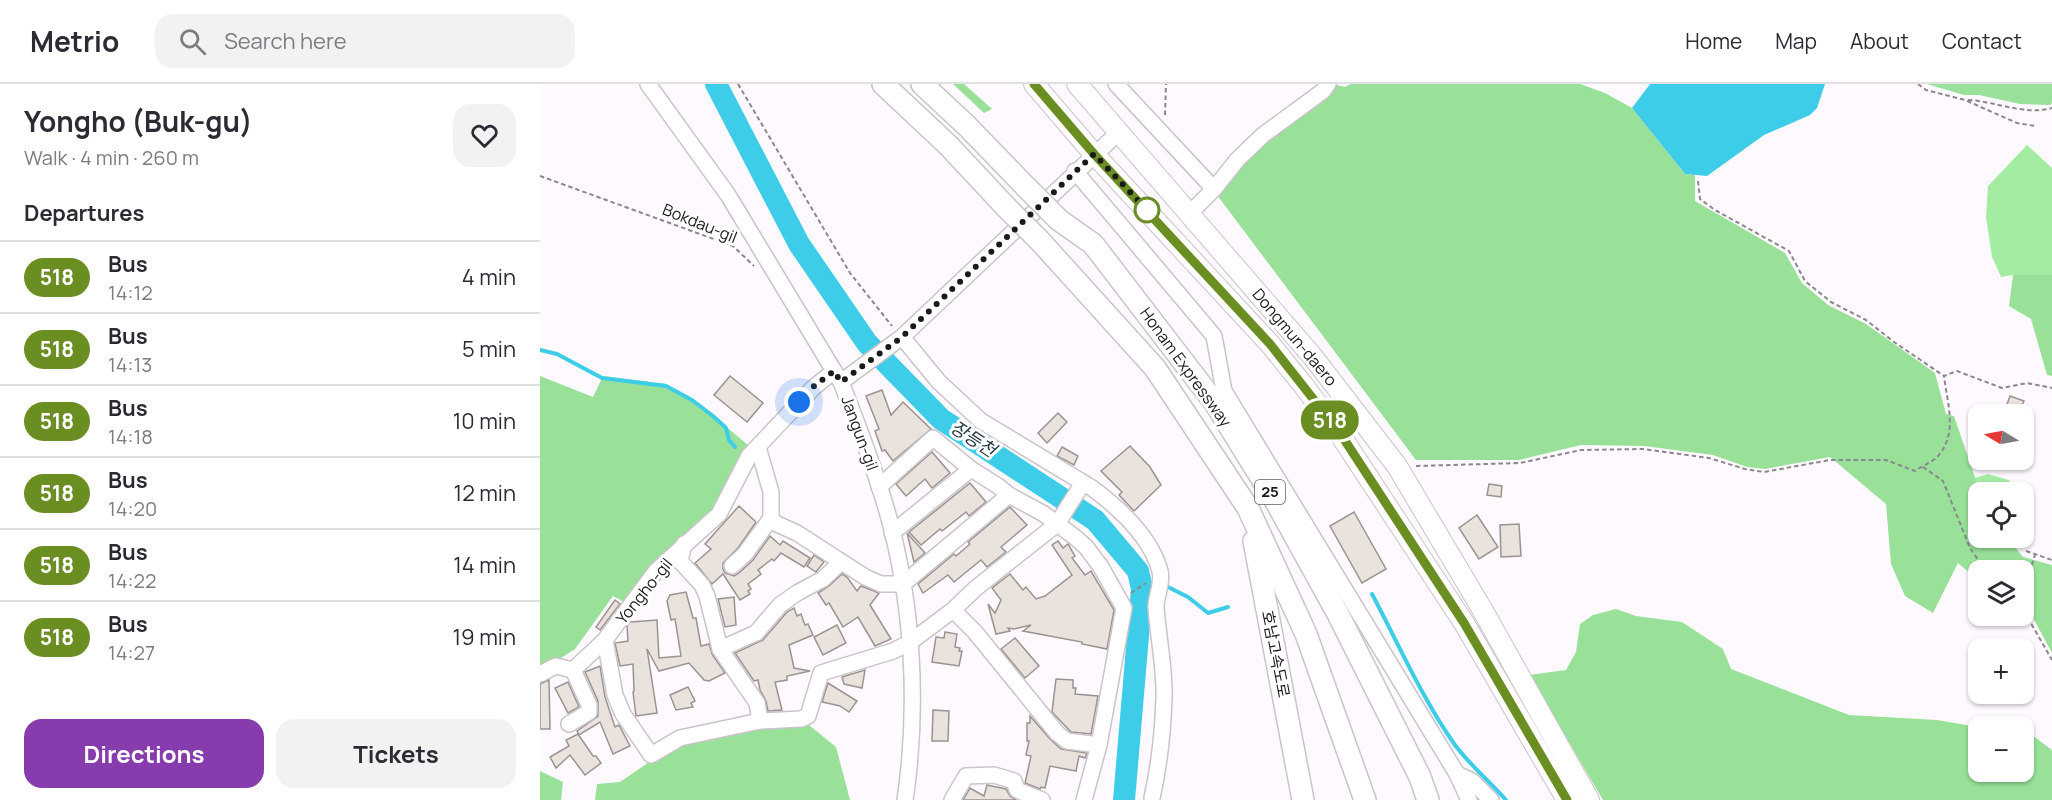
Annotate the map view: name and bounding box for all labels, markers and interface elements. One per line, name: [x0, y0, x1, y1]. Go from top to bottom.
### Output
search box: [155, 14, 575, 68]
text: Metrio: [30, 22, 119, 60]
icon: search: [176, 25, 209, 58]
text: Search here: [224, 26, 347, 56]
text: Home: [1685, 27, 1742, 55]
text: Map: [1775, 27, 1817, 55]
text: About: [1850, 27, 1909, 55]
text: Contact: [1942, 27, 2022, 55]
text: Yongho (Buk-gu): [24, 102, 253, 140]
button: heart: [453, 104, 516, 167]
text: Walk · 4 min · 260 m: [24, 144, 199, 171]
unlabelled marker: [1134, 197, 1160, 223]
text: Departures: [24, 198, 144, 228]
street label: Bokdau-gil: [659, 198, 741, 248]
text: Bus: [108, 249, 148, 279]
text: 4 min: [462, 262, 516, 292]
text: 518: [40, 263, 74, 291]
text: 14:12: [108, 279, 153, 306]
street label: Dongmun-daero: [1248, 283, 1342, 391]
street label: Honam Expressway: [1135, 303, 1237, 432]
text: Bus: [108, 321, 148, 351]
text: 5 min: [462, 334, 516, 364]
text: 518: [40, 335, 74, 363]
text: 14:13: [108, 351, 152, 378]
your location: [784, 387, 814, 417]
text: Bus: [108, 393, 148, 423]
street label: Jangun-gil: [836, 393, 884, 473]
line badge: 518: [1296, 400, 1364, 440]
north arrow: [1968, 404, 2034, 470]
map controls: [1968, 404, 2034, 782]
text: 10 min: [453, 406, 516, 436]
text: 518: [1313, 406, 1347, 434]
text: 518: [40, 407, 74, 435]
water label: 장등천: [946, 415, 1003, 463]
text: 14:18: [108, 423, 153, 450]
text: Bus: [108, 465, 148, 495]
text: 12 min: [454, 478, 516, 508]
text: 518: [40, 479, 74, 507]
road number: 25: [1255, 480, 1285, 504]
button: locate: [1968, 482, 2034, 548]
text: 14:20: [108, 495, 157, 522]
text: Bus: [108, 537, 148, 567]
text: 14 min: [453, 550, 516, 580]
text: 518: [40, 551, 74, 579]
street label: Yongho-gil: [611, 554, 677, 628]
button: layers: [1968, 560, 2034, 626]
text: 14:22: [108, 567, 156, 594]
text: Bus: [108, 609, 148, 639]
street label: 호남고속도로: [1257, 609, 1295, 700]
text: 19 min: [453, 622, 516, 652]
text: 518: [40, 623, 74, 651]
button: +: [1968, 638, 2034, 704]
text: 14:27: [108, 639, 155, 666]
button: −: [1968, 716, 2034, 782]
button: Directions: [24, 719, 264, 788]
button: Tickets: [276, 719, 516, 788]

